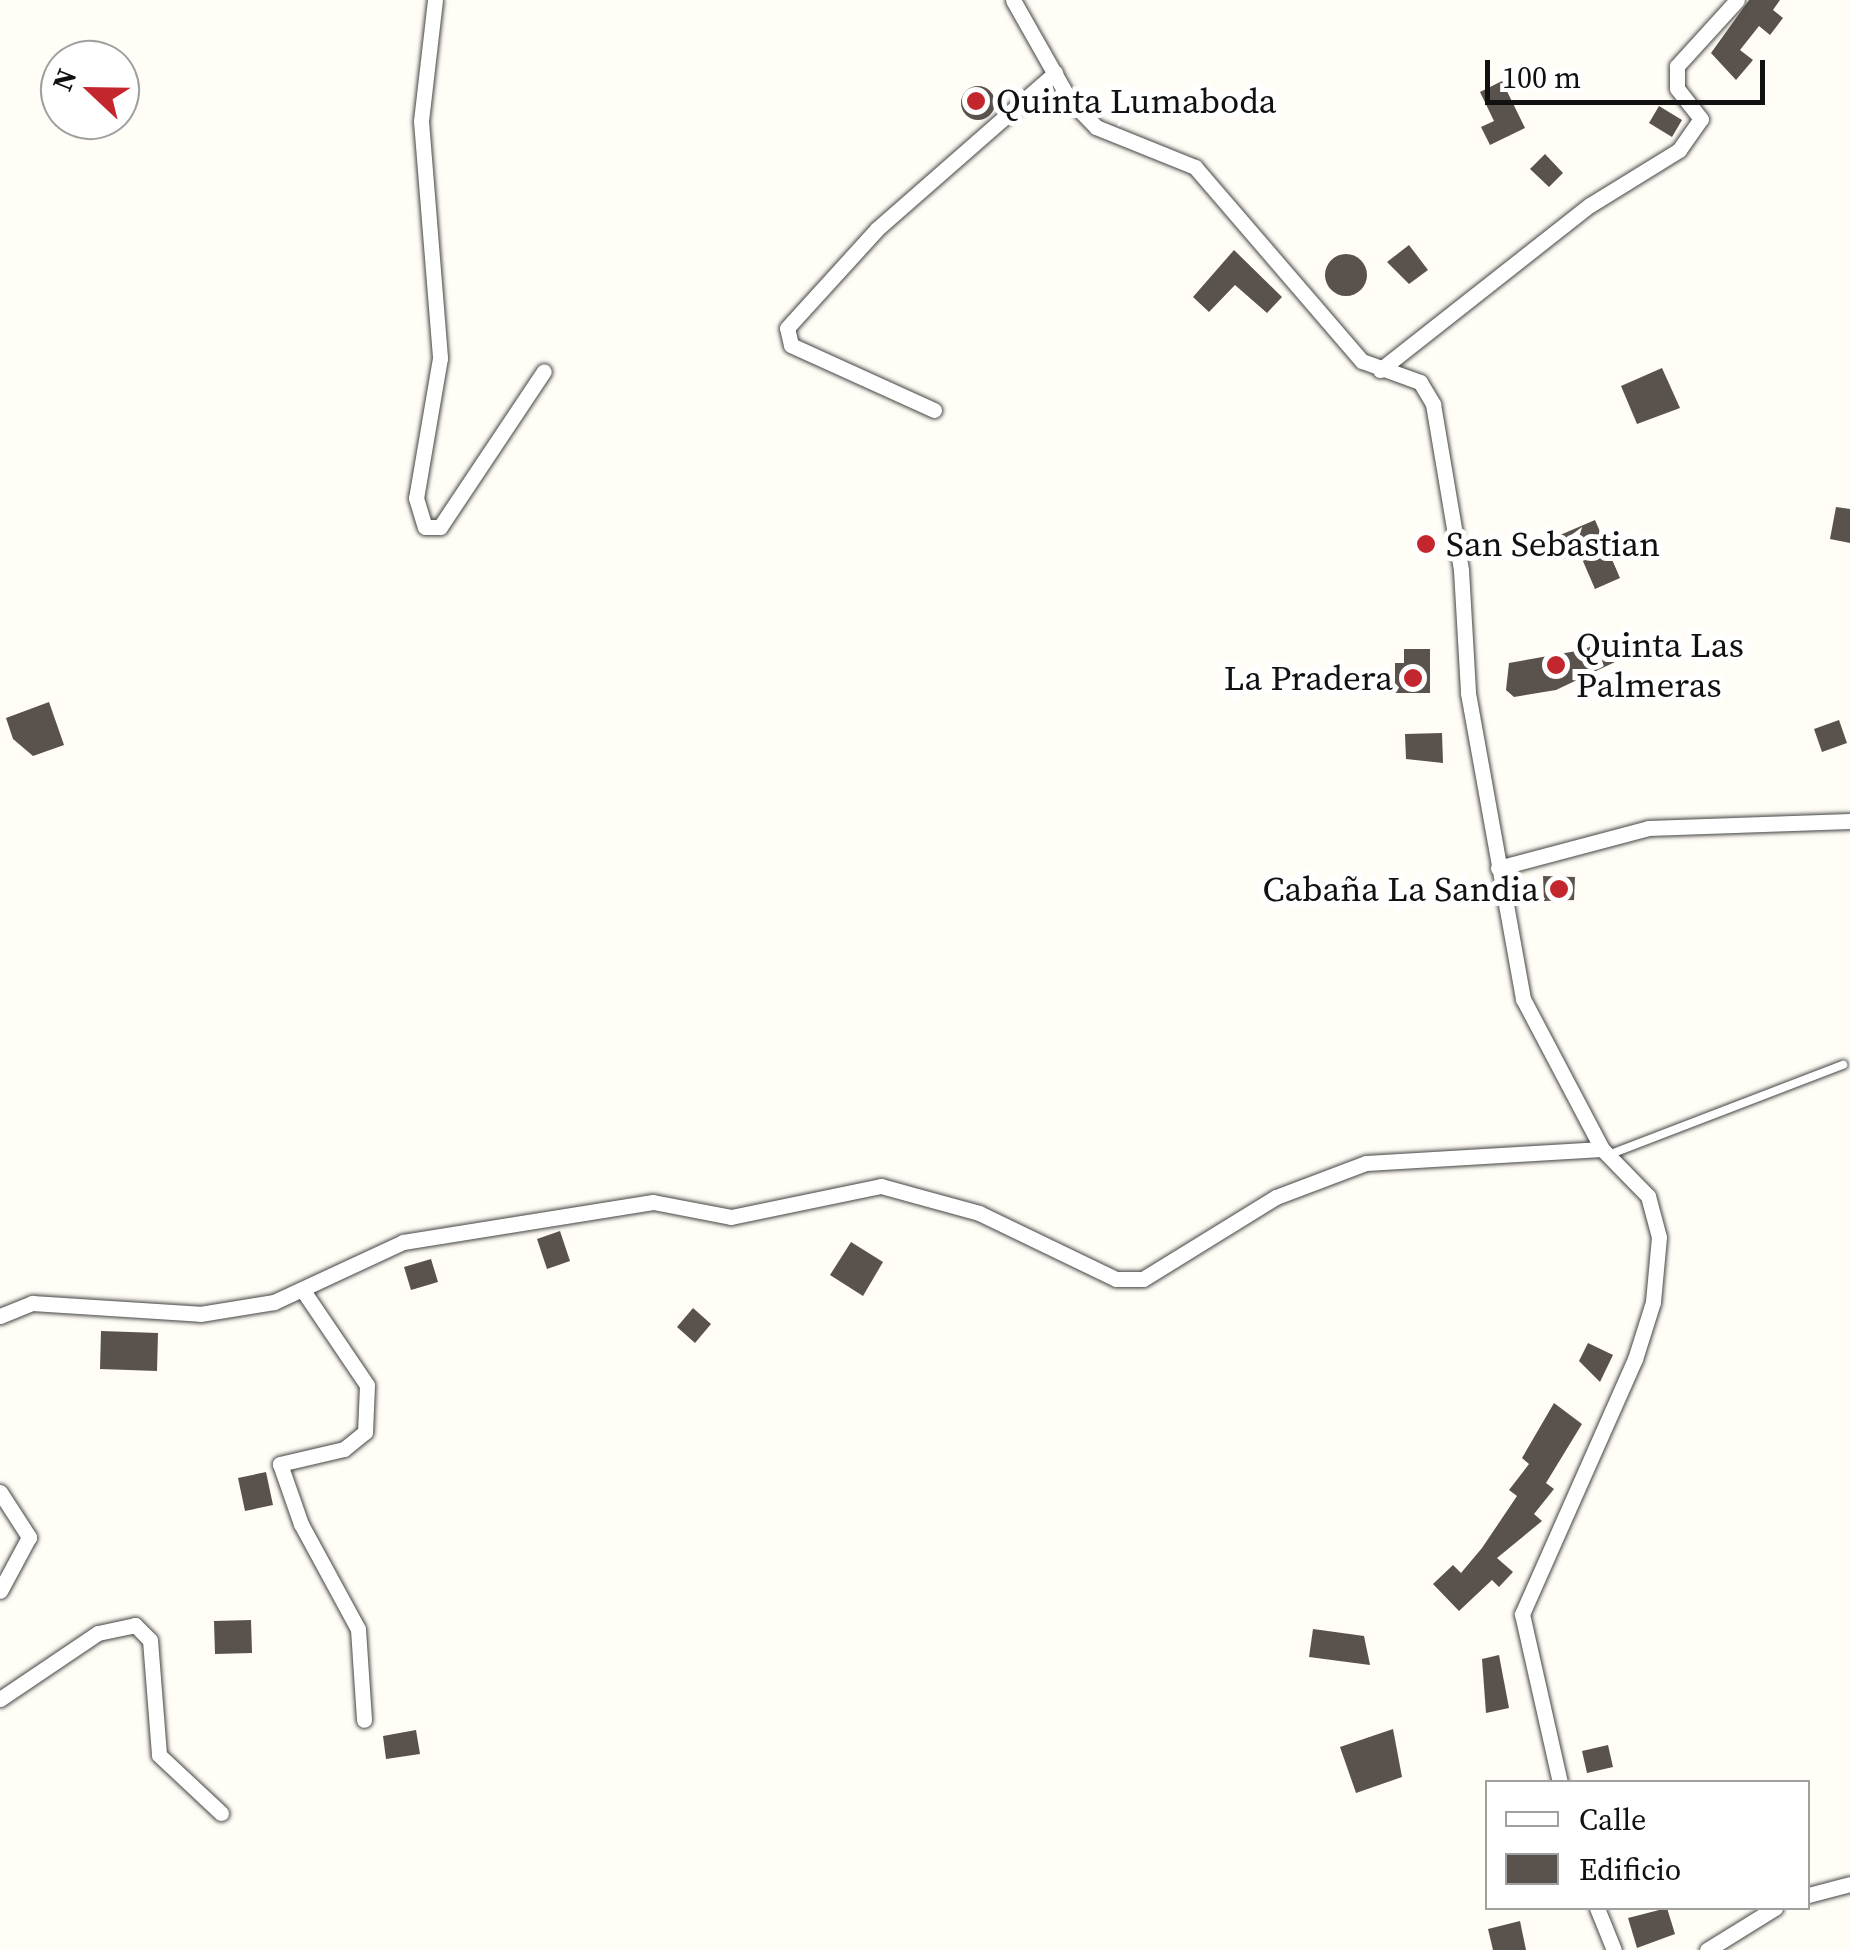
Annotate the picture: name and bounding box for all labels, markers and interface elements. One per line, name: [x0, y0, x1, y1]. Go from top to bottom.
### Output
north arrow: [40, 40, 140, 140]
scale bar: [1490, 40, 1770, 102]
text: 100 m: [1502, 57, 1581, 98]
text: N: [43, 63, 85, 96]
place label: Quinta Lumaboda: [996, 80, 1276, 122]
marker: Quinta Lumaboda: [965, 90, 987, 112]
place label: San Sebastian: [1446, 523, 1660, 565]
marker: San Sebastian: [1415, 533, 1437, 555]
place label: Quinta Las Palmeras: [1576, 624, 1744, 706]
marker: Quinta Las Palmeras: [1545, 654, 1567, 676]
place label: La Pradera: [1224, 657, 1393, 699]
marker: La Pradera: [1402, 667, 1424, 689]
place label: Cabaña La Sandia: [1262, 868, 1539, 910]
marker: Cabaña La Sandia: [1548, 878, 1570, 900]
legend: [1485, 1780, 1810, 1910]
text: Calle: [1579, 1799, 1646, 1840]
text: Edificio: [1579, 1849, 1681, 1890]

